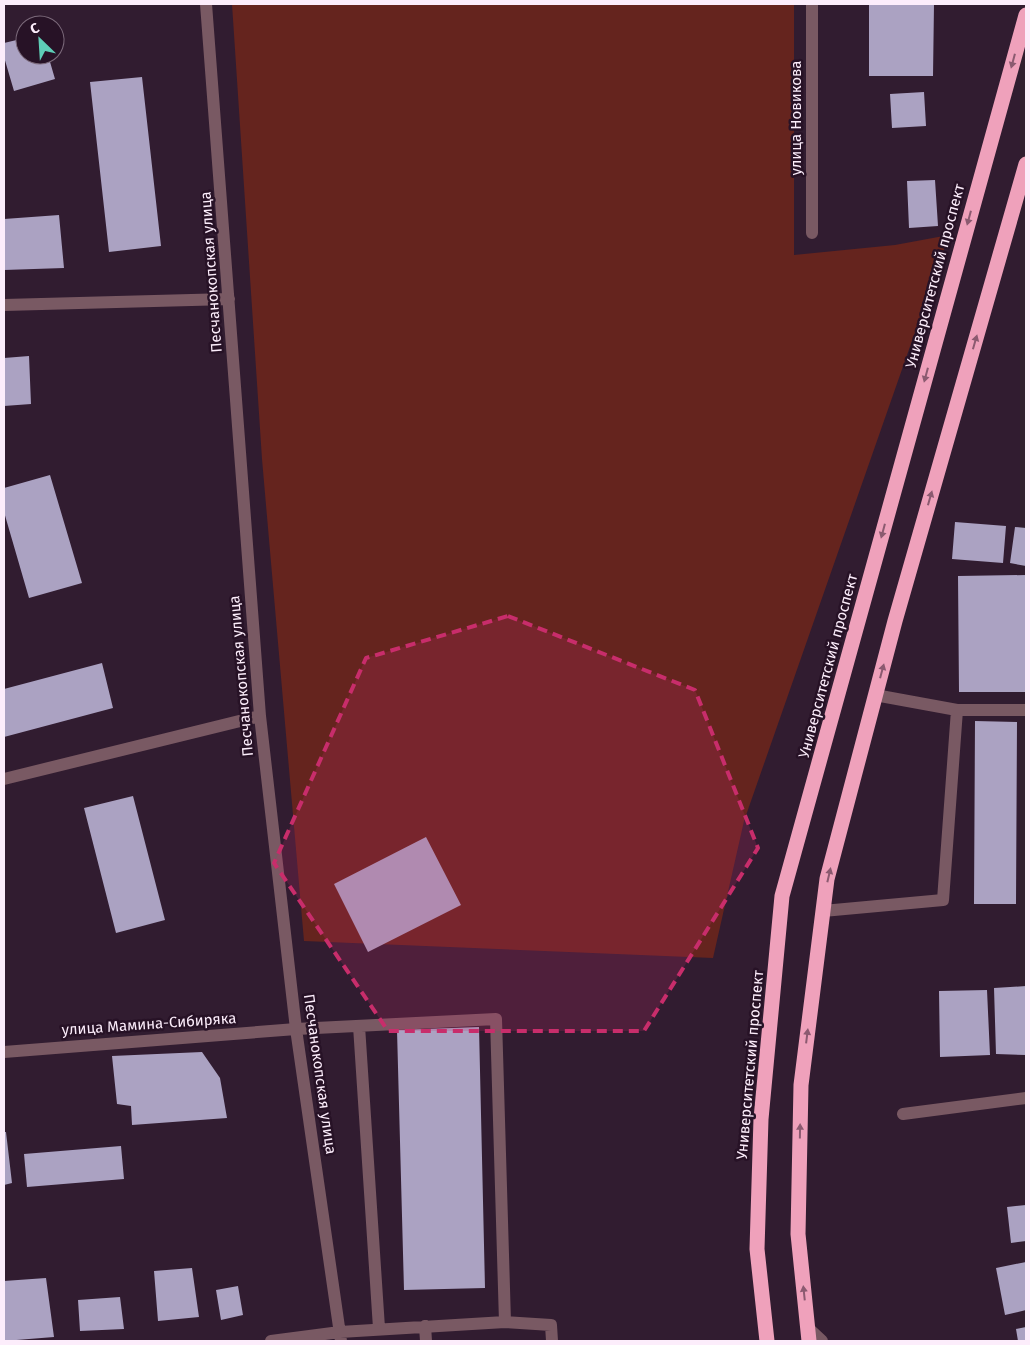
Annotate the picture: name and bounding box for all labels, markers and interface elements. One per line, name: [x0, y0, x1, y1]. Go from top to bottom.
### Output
north arrow: [15, 15, 65, 65]
text: С: [27, 19, 42, 38]
one-way arrow: [1008, 54, 1016, 69]
street label: улица Новикова: [787, 60, 805, 176]
street label: Университетский проспект: [902, 182, 968, 370]
street label: Песчанокопская улица: [196, 191, 226, 353]
one-way arrow: [965, 211, 973, 226]
one-way arrow: [972, 334, 980, 349]
one-way arrow: [922, 367, 930, 382]
one-way arrow: [927, 490, 935, 505]
one-way arrow: [879, 524, 887, 539]
street label: Университетский проспект: [795, 572, 861, 760]
street label: Песчанокопская улица: [225, 595, 257, 757]
one-way arrow: [878, 664, 886, 679]
one-way arrow: [825, 868, 833, 883]
street label: Университетский проспект: [733, 969, 767, 1160]
street label: Песчанокопская улица: [300, 993, 340, 1155]
street label: улица Мамина-Сибиряка: [61, 1009, 237, 1039]
one-way arrow: [803, 1028, 811, 1044]
one-way arrow: [796, 1122, 804, 1138]
one-way arrow: [800, 1284, 808, 1300]

